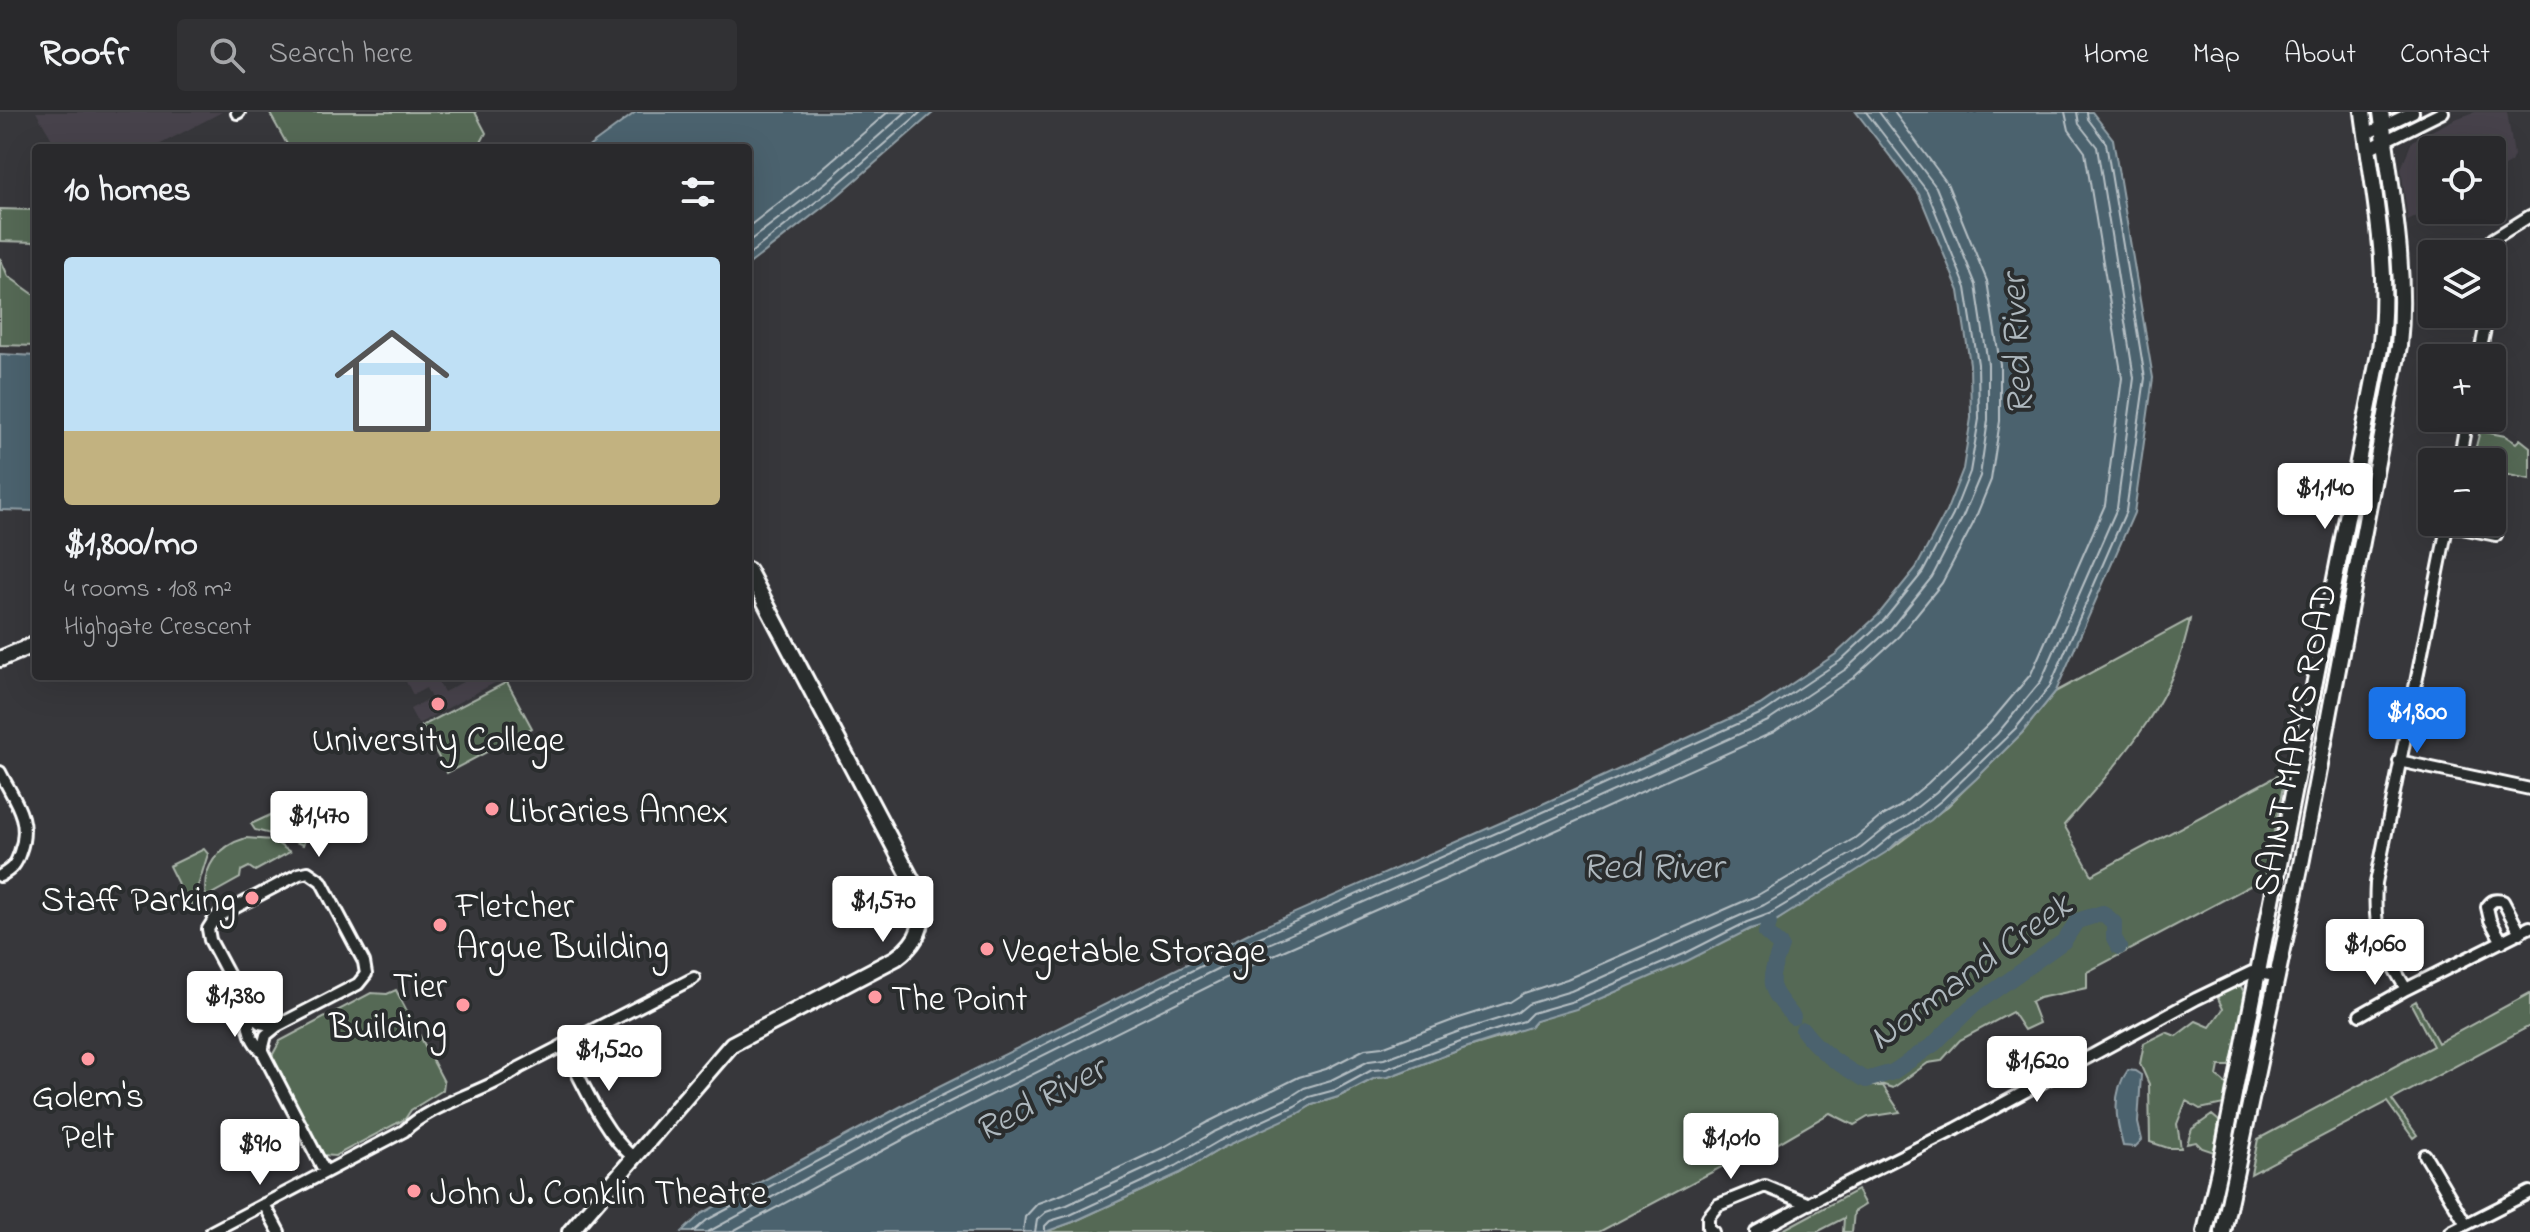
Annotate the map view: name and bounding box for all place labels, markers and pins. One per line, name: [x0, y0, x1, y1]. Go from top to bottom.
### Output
pin: $1,140: [2260, 463, 2390, 531]
pin: $1,800: [2352, 687, 2482, 755]
marker: University College: [429, 695, 447, 713]
place label: University College: [311, 716, 565, 769]
place label: Libraries Annex: [508, 787, 728, 840]
pin: $1,470: [254, 791, 384, 859]
marker: Libraries Annex: [483, 800, 501, 818]
place label: Staff Parking: [41, 876, 236, 929]
pin: $1,570: [818, 876, 948, 944]
place label: Fletcher Argue Building: [455, 882, 669, 976]
marker: Staff Parking: [243, 889, 261, 907]
marker: Fletcher Argue Building: [431, 916, 449, 934]
pin: $1,060: [2310, 919, 2440, 987]
place label: Vegetable Storage: [1002, 927, 1267, 980]
marker: Vegetable Storage: [978, 940, 996, 958]
place label: Tier Building: [328, 962, 448, 1056]
pin: $1,380: [170, 971, 300, 1039]
place label: The Point: [891, 975, 1028, 1028]
marker: The Point: [866, 988, 884, 1006]
marker: Tier Building: [454, 996, 472, 1014]
pin: $1,520: [544, 1025, 674, 1093]
pin: $1,620: [1972, 1036, 2102, 1104]
marker: Golem's Pelt: [79, 1050, 97, 1068]
place label: Golem's Pelt: [32, 1072, 144, 1166]
pin: $1,010: [1666, 1113, 1796, 1181]
pin: $910: [213, 1119, 307, 1187]
place label: John J. Conklin Theatre: [430, 1169, 768, 1222]
marker: John J. Conklin Theatre: [405, 1182, 423, 1200]

